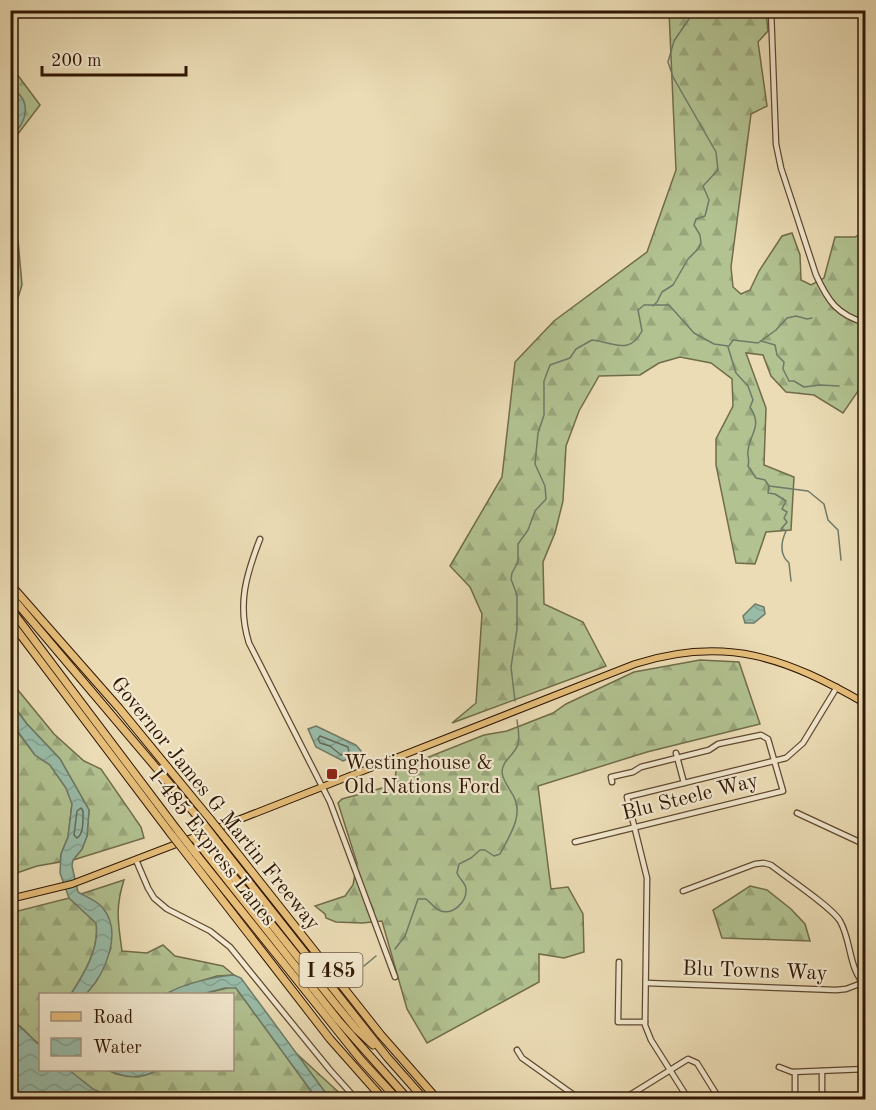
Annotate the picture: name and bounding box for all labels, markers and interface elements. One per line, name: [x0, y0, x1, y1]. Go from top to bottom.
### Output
scale bar: [42, 39, 186, 77]
text: 200 m: [51, 52, 102, 70]
street label: Governor James G Martin Freeway: [106, 673, 323, 935]
place label: Westinghouse & Old Nations Ford: [344, 753, 500, 798]
street label: I-485 Express Lanes: [145, 766, 279, 930]
marker: Westinghouse & Old Nations Ford: [325, 767, 339, 781]
street label: Blu Steele Way: [620, 770, 761, 825]
road number: I 485: [300, 953, 362, 987]
street label: Blu Towns Way: [682, 958, 828, 985]
legend: [39, 993, 234, 1071]
text: Road: [93, 1009, 133, 1027]
text: Water: [93, 1039, 142, 1057]

